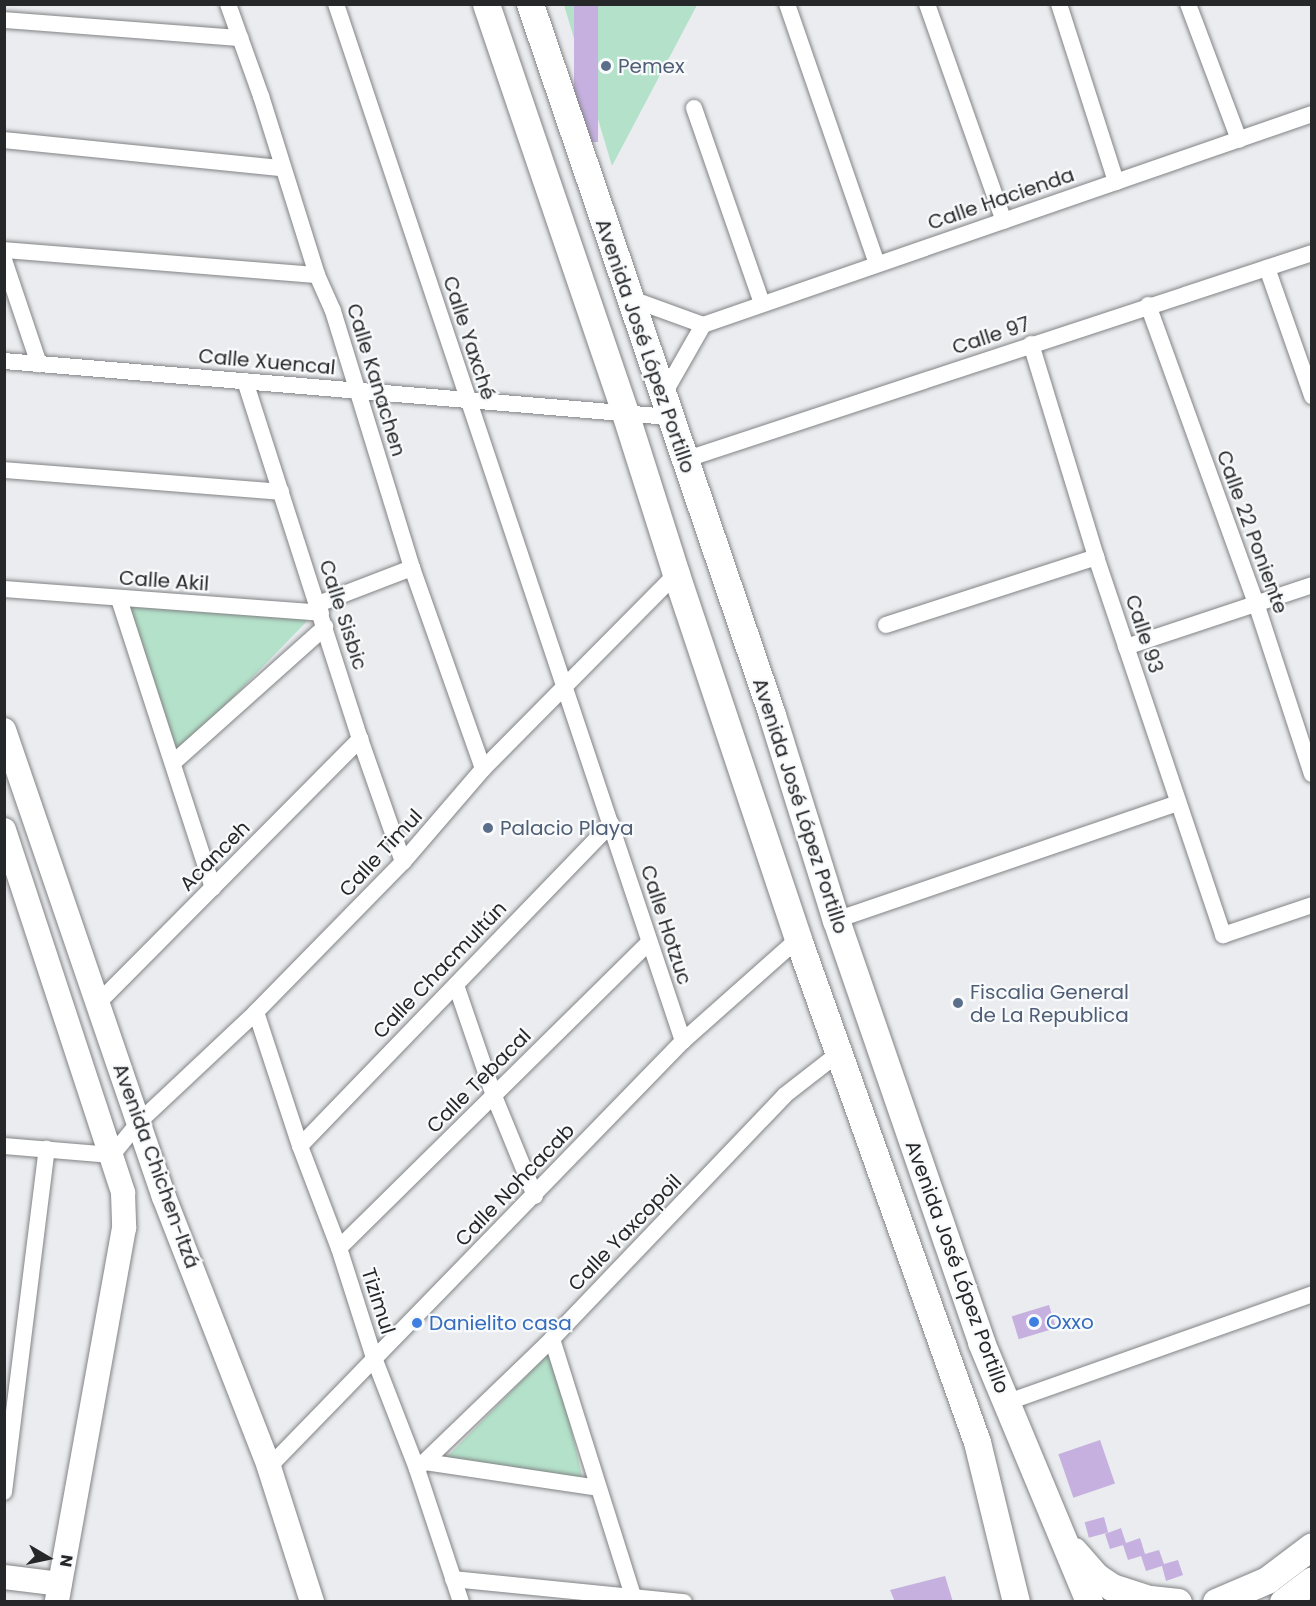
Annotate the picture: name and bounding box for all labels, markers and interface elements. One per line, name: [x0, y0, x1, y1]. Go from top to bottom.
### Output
place label: Pemex: [618, 54, 685, 78]
marker: Pemex: [599, 59, 613, 73]
street label: Calle Hacienda: [925, 163, 1077, 235]
street label: Avenida José López Portillo: [590, 216, 700, 476]
street label: Calle Yaxché: [438, 273, 500, 403]
street label: Calle Kanachen: [341, 301, 411, 459]
street label: Calle 97: [949, 312, 1033, 360]
street label: Calle Xuencal: [197, 344, 337, 380]
street label: Calle 22 Poniente: [1211, 447, 1293, 617]
street label: Calle Sisbic: [314, 557, 372, 673]
street label: Calle Akil: [118, 566, 210, 596]
street label: Calle 93: [1120, 592, 1168, 676]
street label: Avenida José López Portillo: [747, 675, 853, 937]
street label: Calle Timul: [335, 804, 427, 902]
street label: Acanceh: [175, 816, 255, 896]
place label: Palacio Playa: [500, 816, 634, 840]
marker: Palacio Playa: [481, 821, 495, 835]
street label: Calle Hotzuc: [635, 862, 697, 988]
street label: Calle Chacmultún: [368, 896, 512, 1044]
place label: Fiscalia General de La Republica: [970, 980, 1129, 1027]
marker: Fiscalia General de La Republica: [951, 996, 965, 1010]
street label: Calle Tebacal: [422, 1024, 536, 1138]
street label: Avenida Chichen-Itzá: [108, 1060, 204, 1272]
street label: Calle Nohcacab: [450, 1119, 580, 1251]
street label: Avenida José López Portillo: [900, 1137, 1014, 1397]
street label: Calle Yaxcopoil: [563, 1170, 687, 1296]
street label: Tizimul: [356, 1265, 400, 1337]
place label: Oxxo: [1046, 1310, 1094, 1334]
place label: Danielito casa: [429, 1311, 572, 1335]
marker: Oxxo: [1027, 1315, 1041, 1329]
marker: Danielito casa: [410, 1316, 424, 1330]
north arrow: [18, 1528, 78, 1588]
text: N: [54, 1553, 79, 1569]

